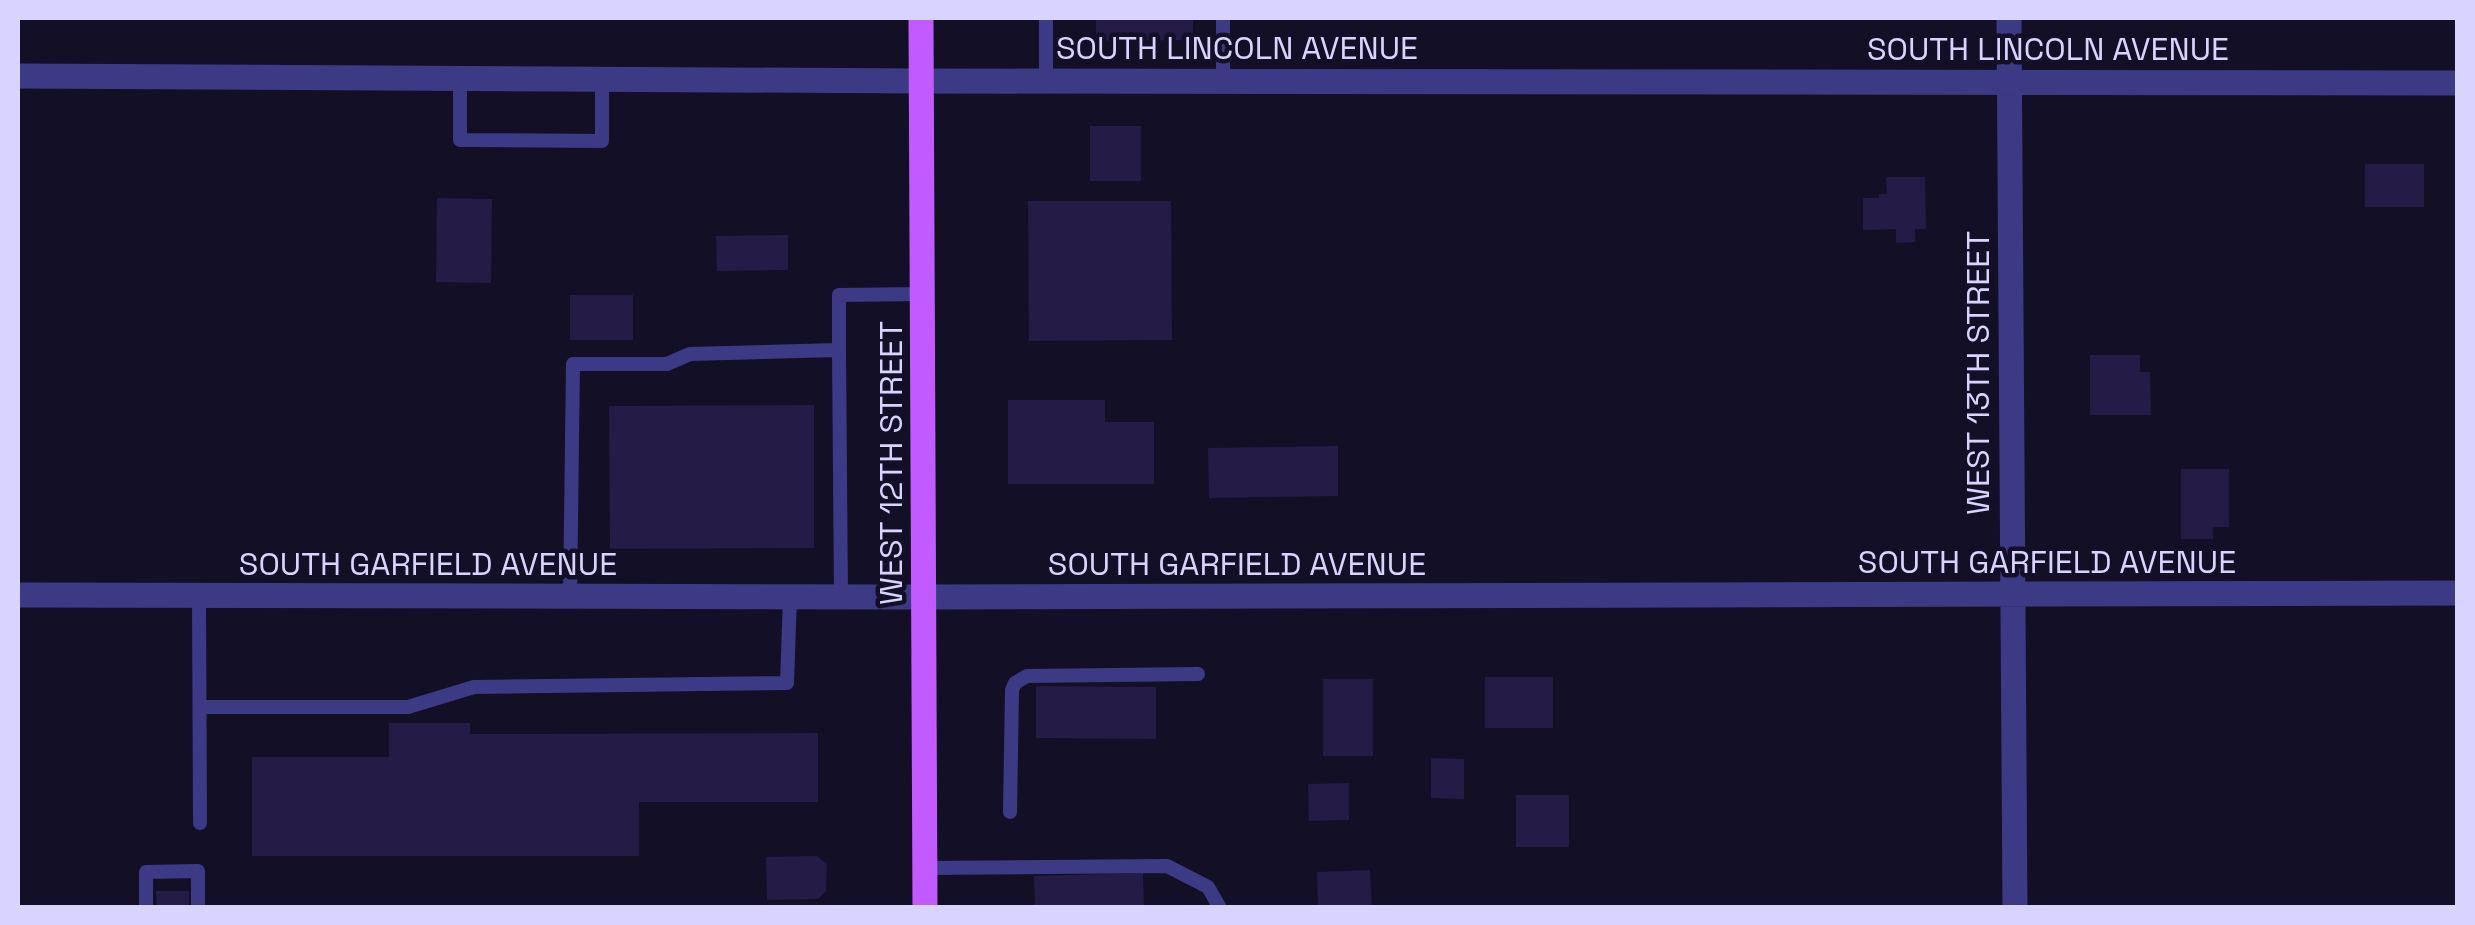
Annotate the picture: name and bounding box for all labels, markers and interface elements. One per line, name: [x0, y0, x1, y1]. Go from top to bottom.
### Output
street label: SOUTH LINCOLN AVENUE: [1056, 28, 1418, 68]
street label: SOUTH LINCOLN AVENUE: [1867, 29, 2229, 69]
street label: WEST 13TH STREET: [1958, 231, 1998, 515]
street label: WEST 12TH STREET: [871, 321, 911, 605]
street label: SOUTH GARFIELD AVENUE: [1858, 542, 2236, 582]
street label: SOUTH GARFIELD AVENUE: [239, 544, 617, 584]
street label: SOUTH GARFIELD AVENUE: [1048, 544, 1426, 584]

